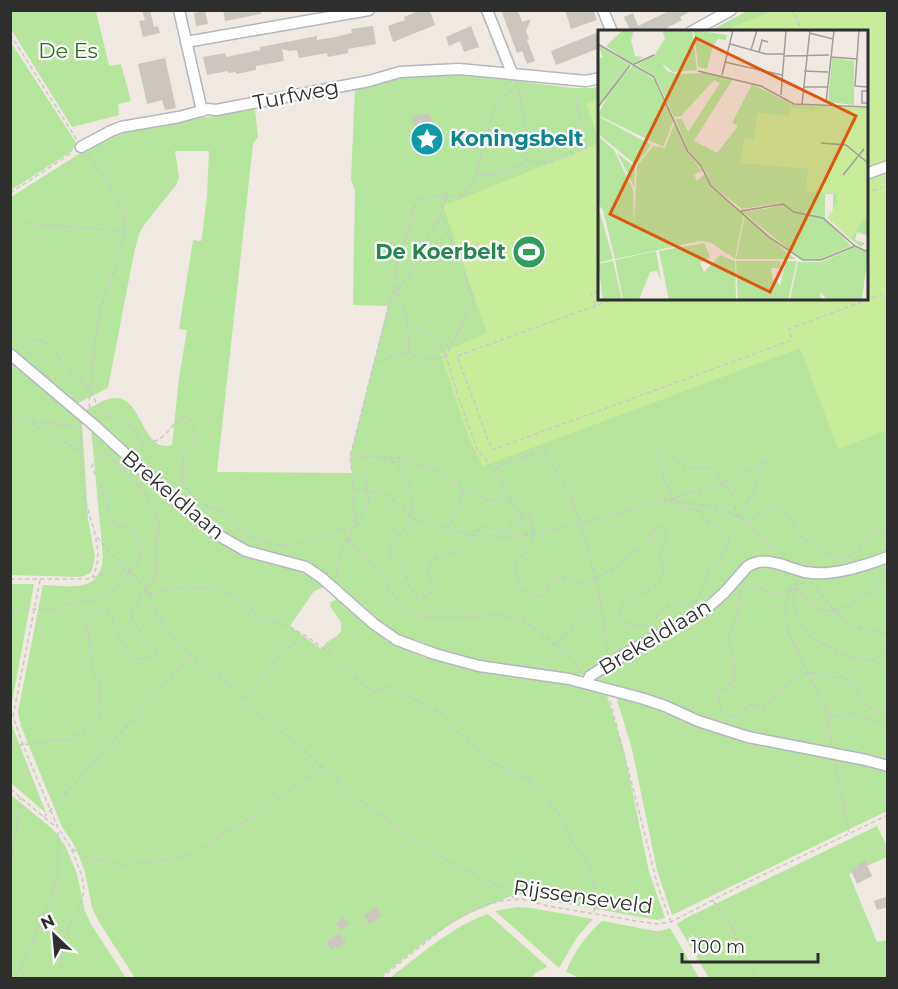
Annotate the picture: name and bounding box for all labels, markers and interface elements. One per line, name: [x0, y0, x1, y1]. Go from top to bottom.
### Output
inset map: [598, 30, 868, 300]
park label: De Es: [38, 38, 98, 63]
street label: Turfweg: [251, 74, 341, 115]
place icon: Koningsbelt: [409, 121, 445, 157]
place label: Koningsbelt: [450, 126, 583, 151]
sports icon: De Koerbelt: [511, 234, 547, 270]
place label: De Koerbelt: [375, 239, 506, 264]
street label: Brekeldlaan: [117, 445, 230, 545]
street label: Brekeldlaan: [594, 593, 715, 680]
street label: Rijssenseveld: [512, 874, 654, 919]
north arrow: [24, 905, 84, 965]
text: N: [38, 911, 58, 933]
scale bar: [682, 926, 818, 964]
text: 100 m: [691, 936, 745, 958]

